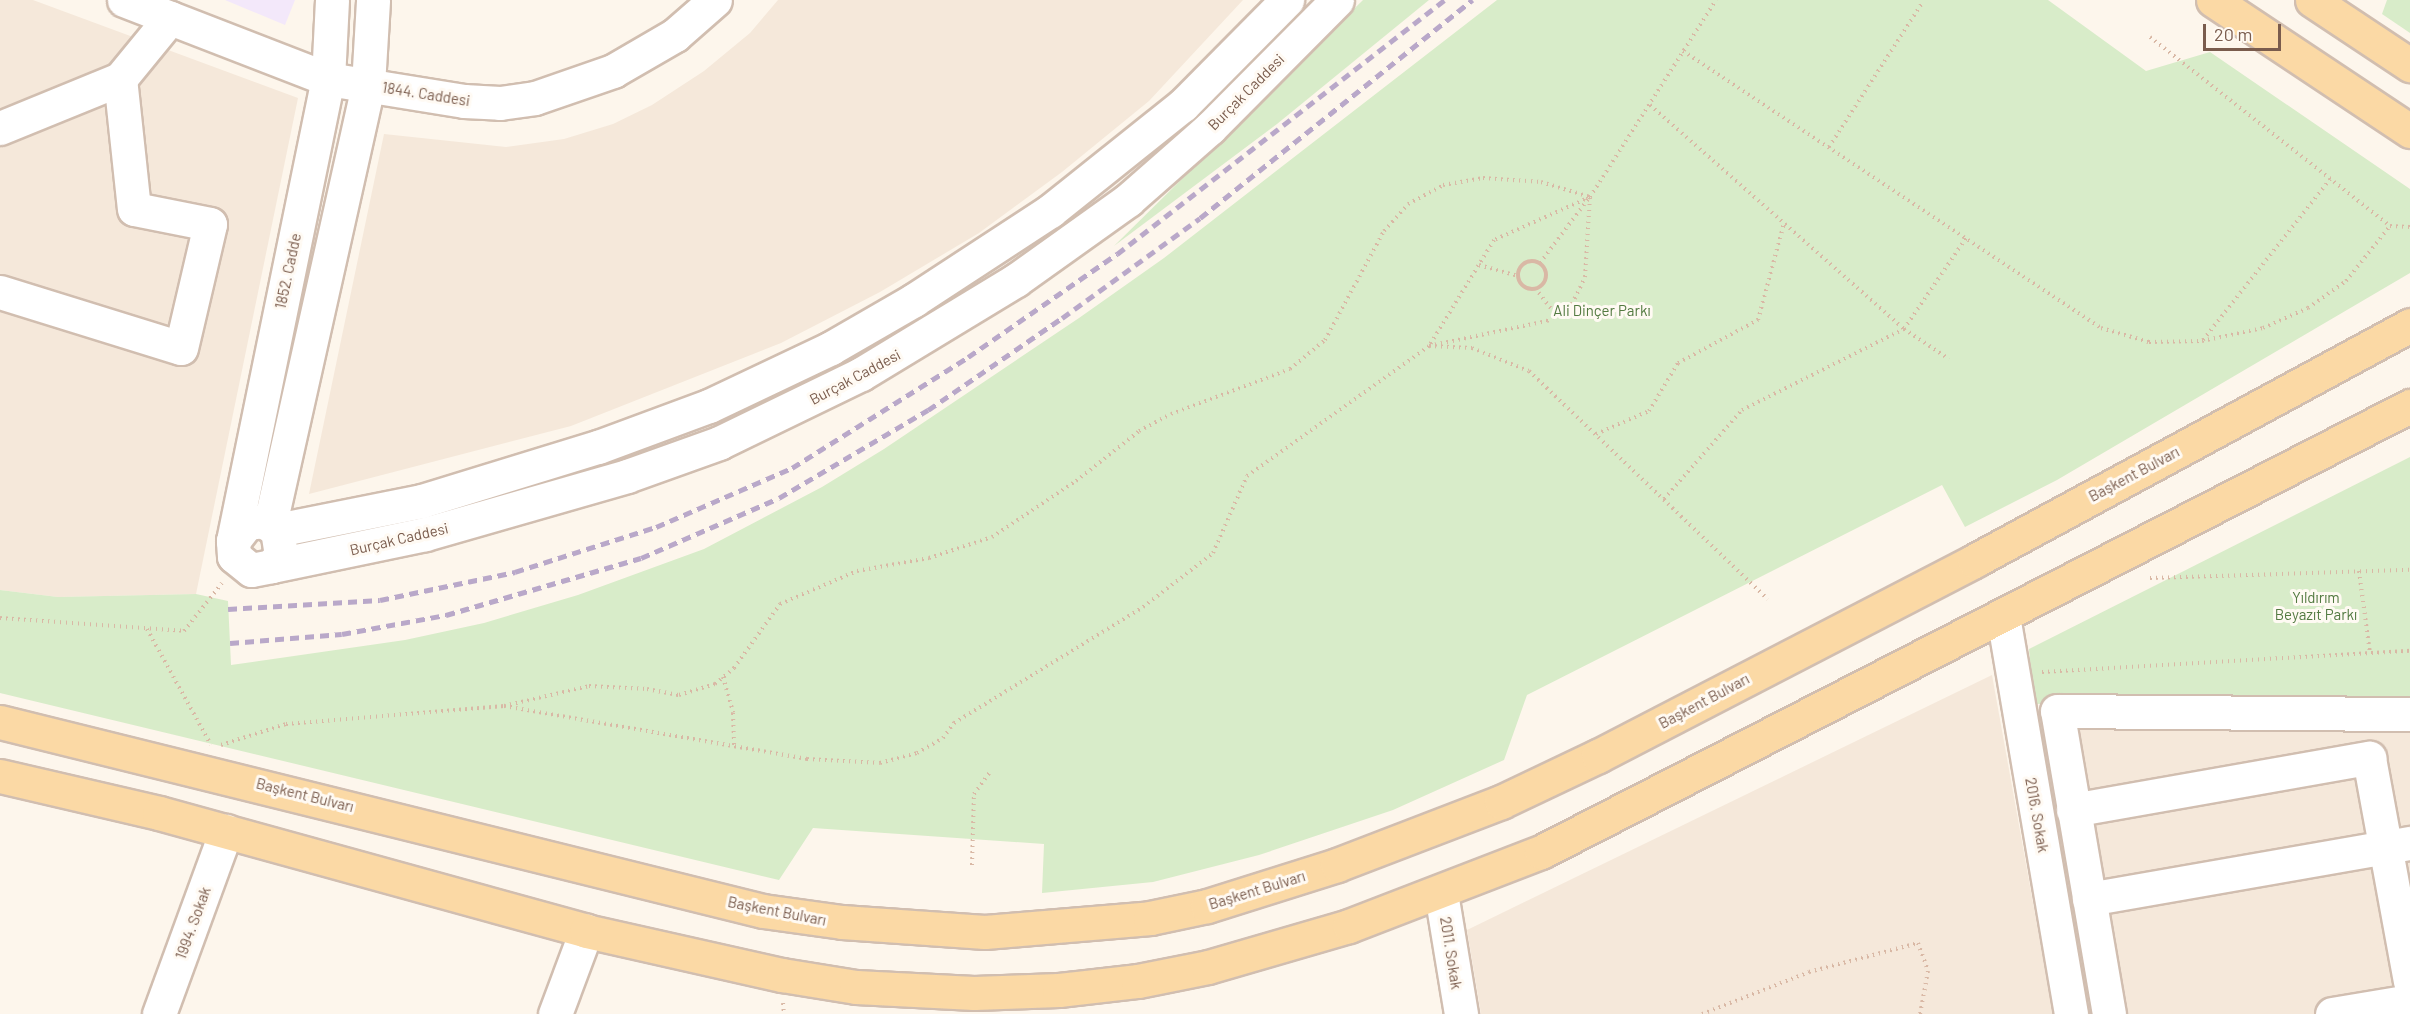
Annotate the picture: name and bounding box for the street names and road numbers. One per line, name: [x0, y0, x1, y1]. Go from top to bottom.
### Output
street label: Burçak Caddesi: [1204, 50, 1288, 134]
street label: 1844. Caddesi: [381, 78, 471, 110]
street label: 1852. Cadde: [271, 231, 305, 311]
street label: Burçak Caddesi: [806, 345, 904, 409]
street label: Başkent Bulvarı: [2086, 443, 2182, 505]
street label: Burçak Caddesi: [348, 519, 450, 559]
street label: Başkent Bulvarı: [1656, 670, 1752, 732]
street label: Başkent Bulvarı: [254, 774, 356, 816]
street label: 2016. Sokak: [2022, 776, 2052, 854]
street label: Başkent Bulvarı: [1207, 867, 1307, 913]
street label: 1994. Sokak: [172, 884, 214, 962]
street label: Başkent Bulvarı: [726, 893, 828, 929]
street label: 2011. Sokak: [1436, 915, 1466, 991]

